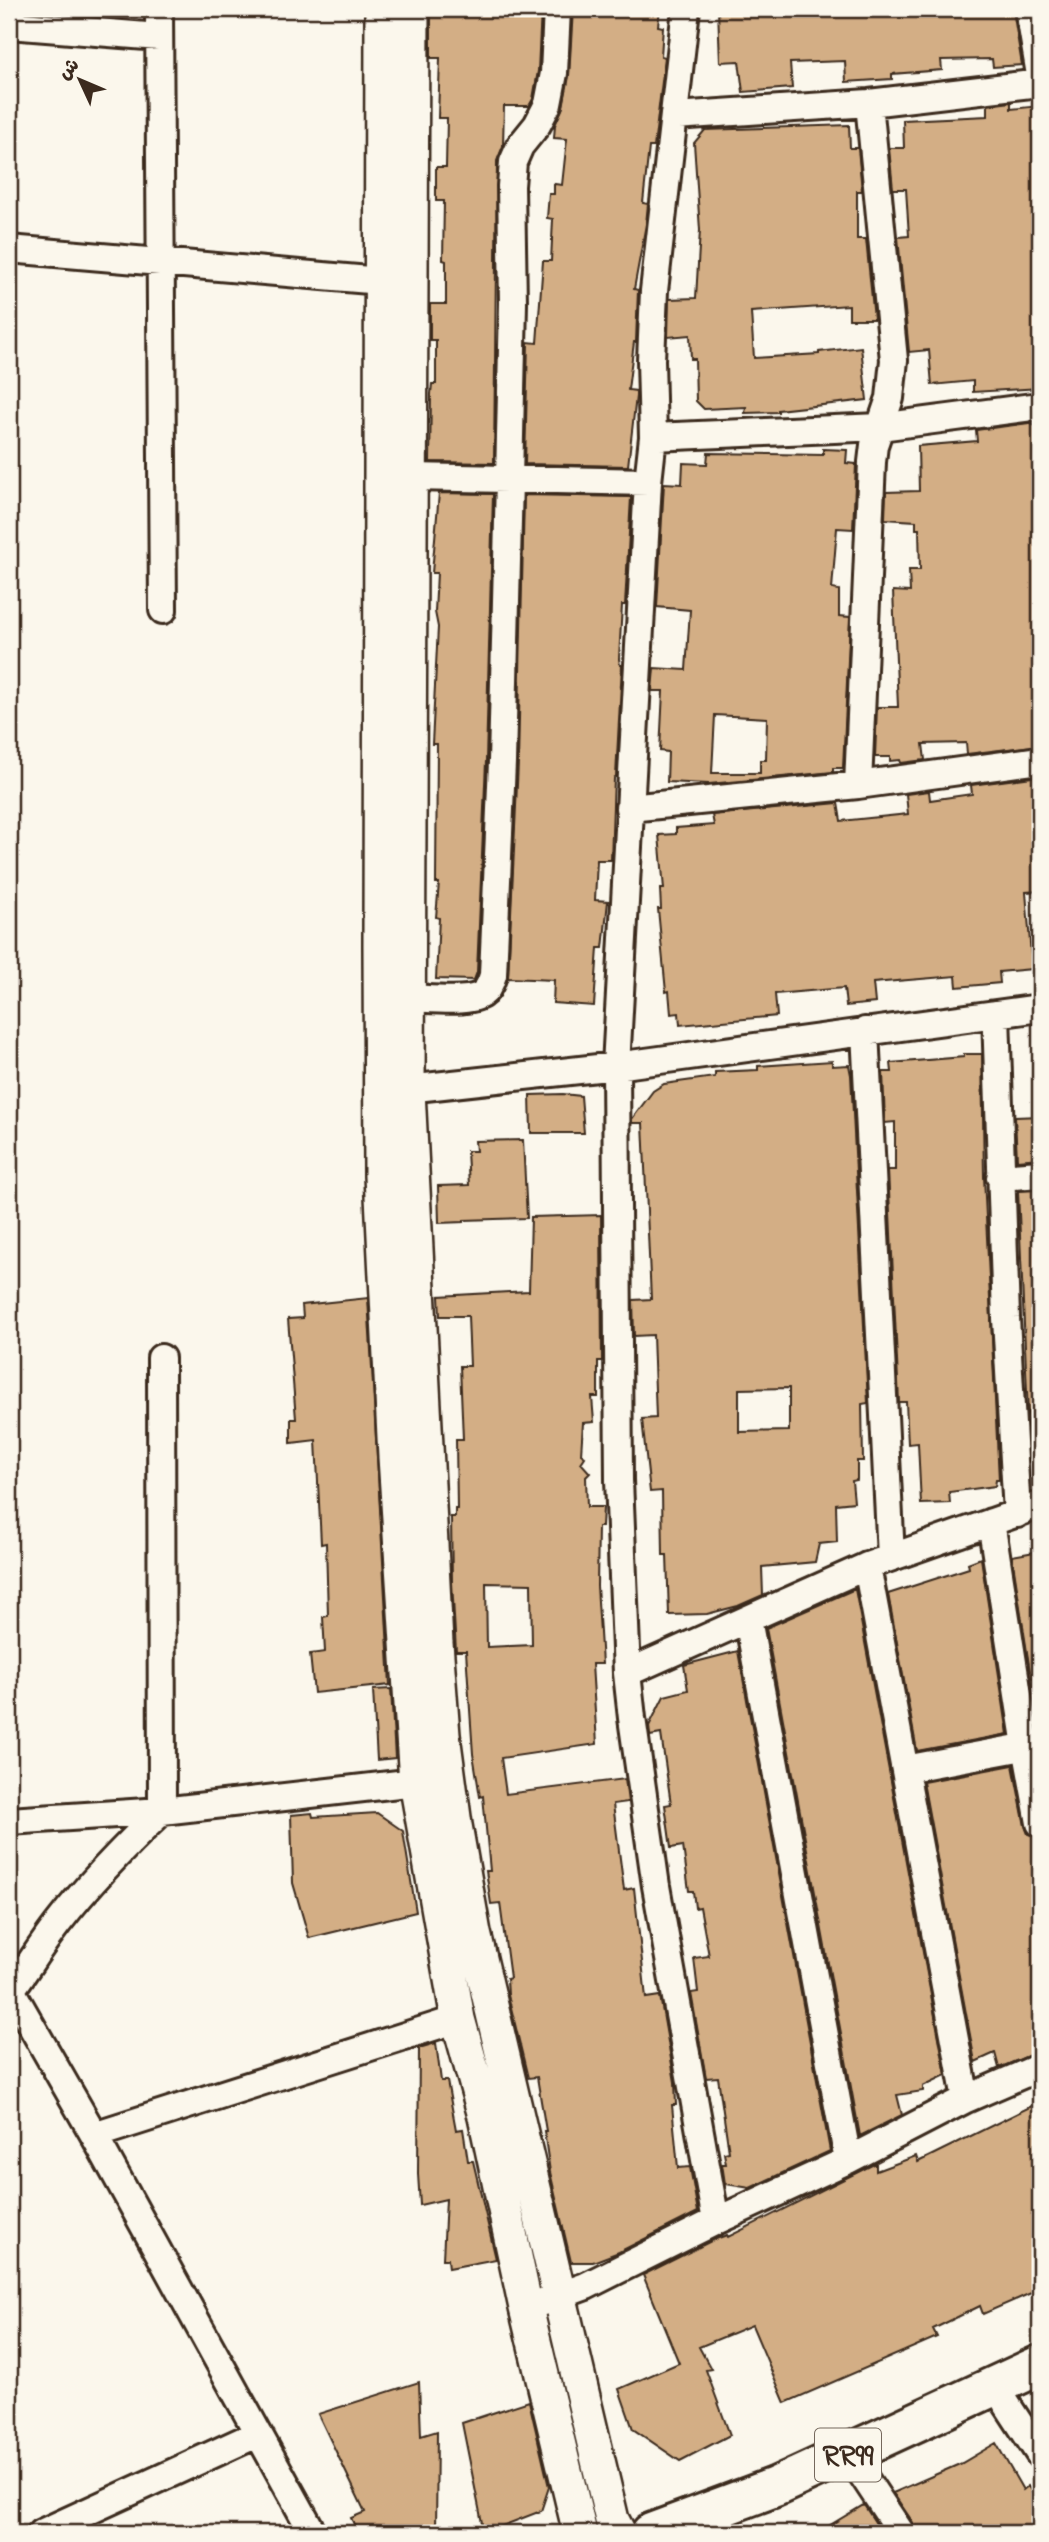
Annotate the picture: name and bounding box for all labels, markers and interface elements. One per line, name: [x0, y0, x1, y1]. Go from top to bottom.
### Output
north arrow: [46, 46, 116, 116]
text: ش: [53, 53, 87, 87]
road number: RR99: [815, 2428, 881, 2482]

